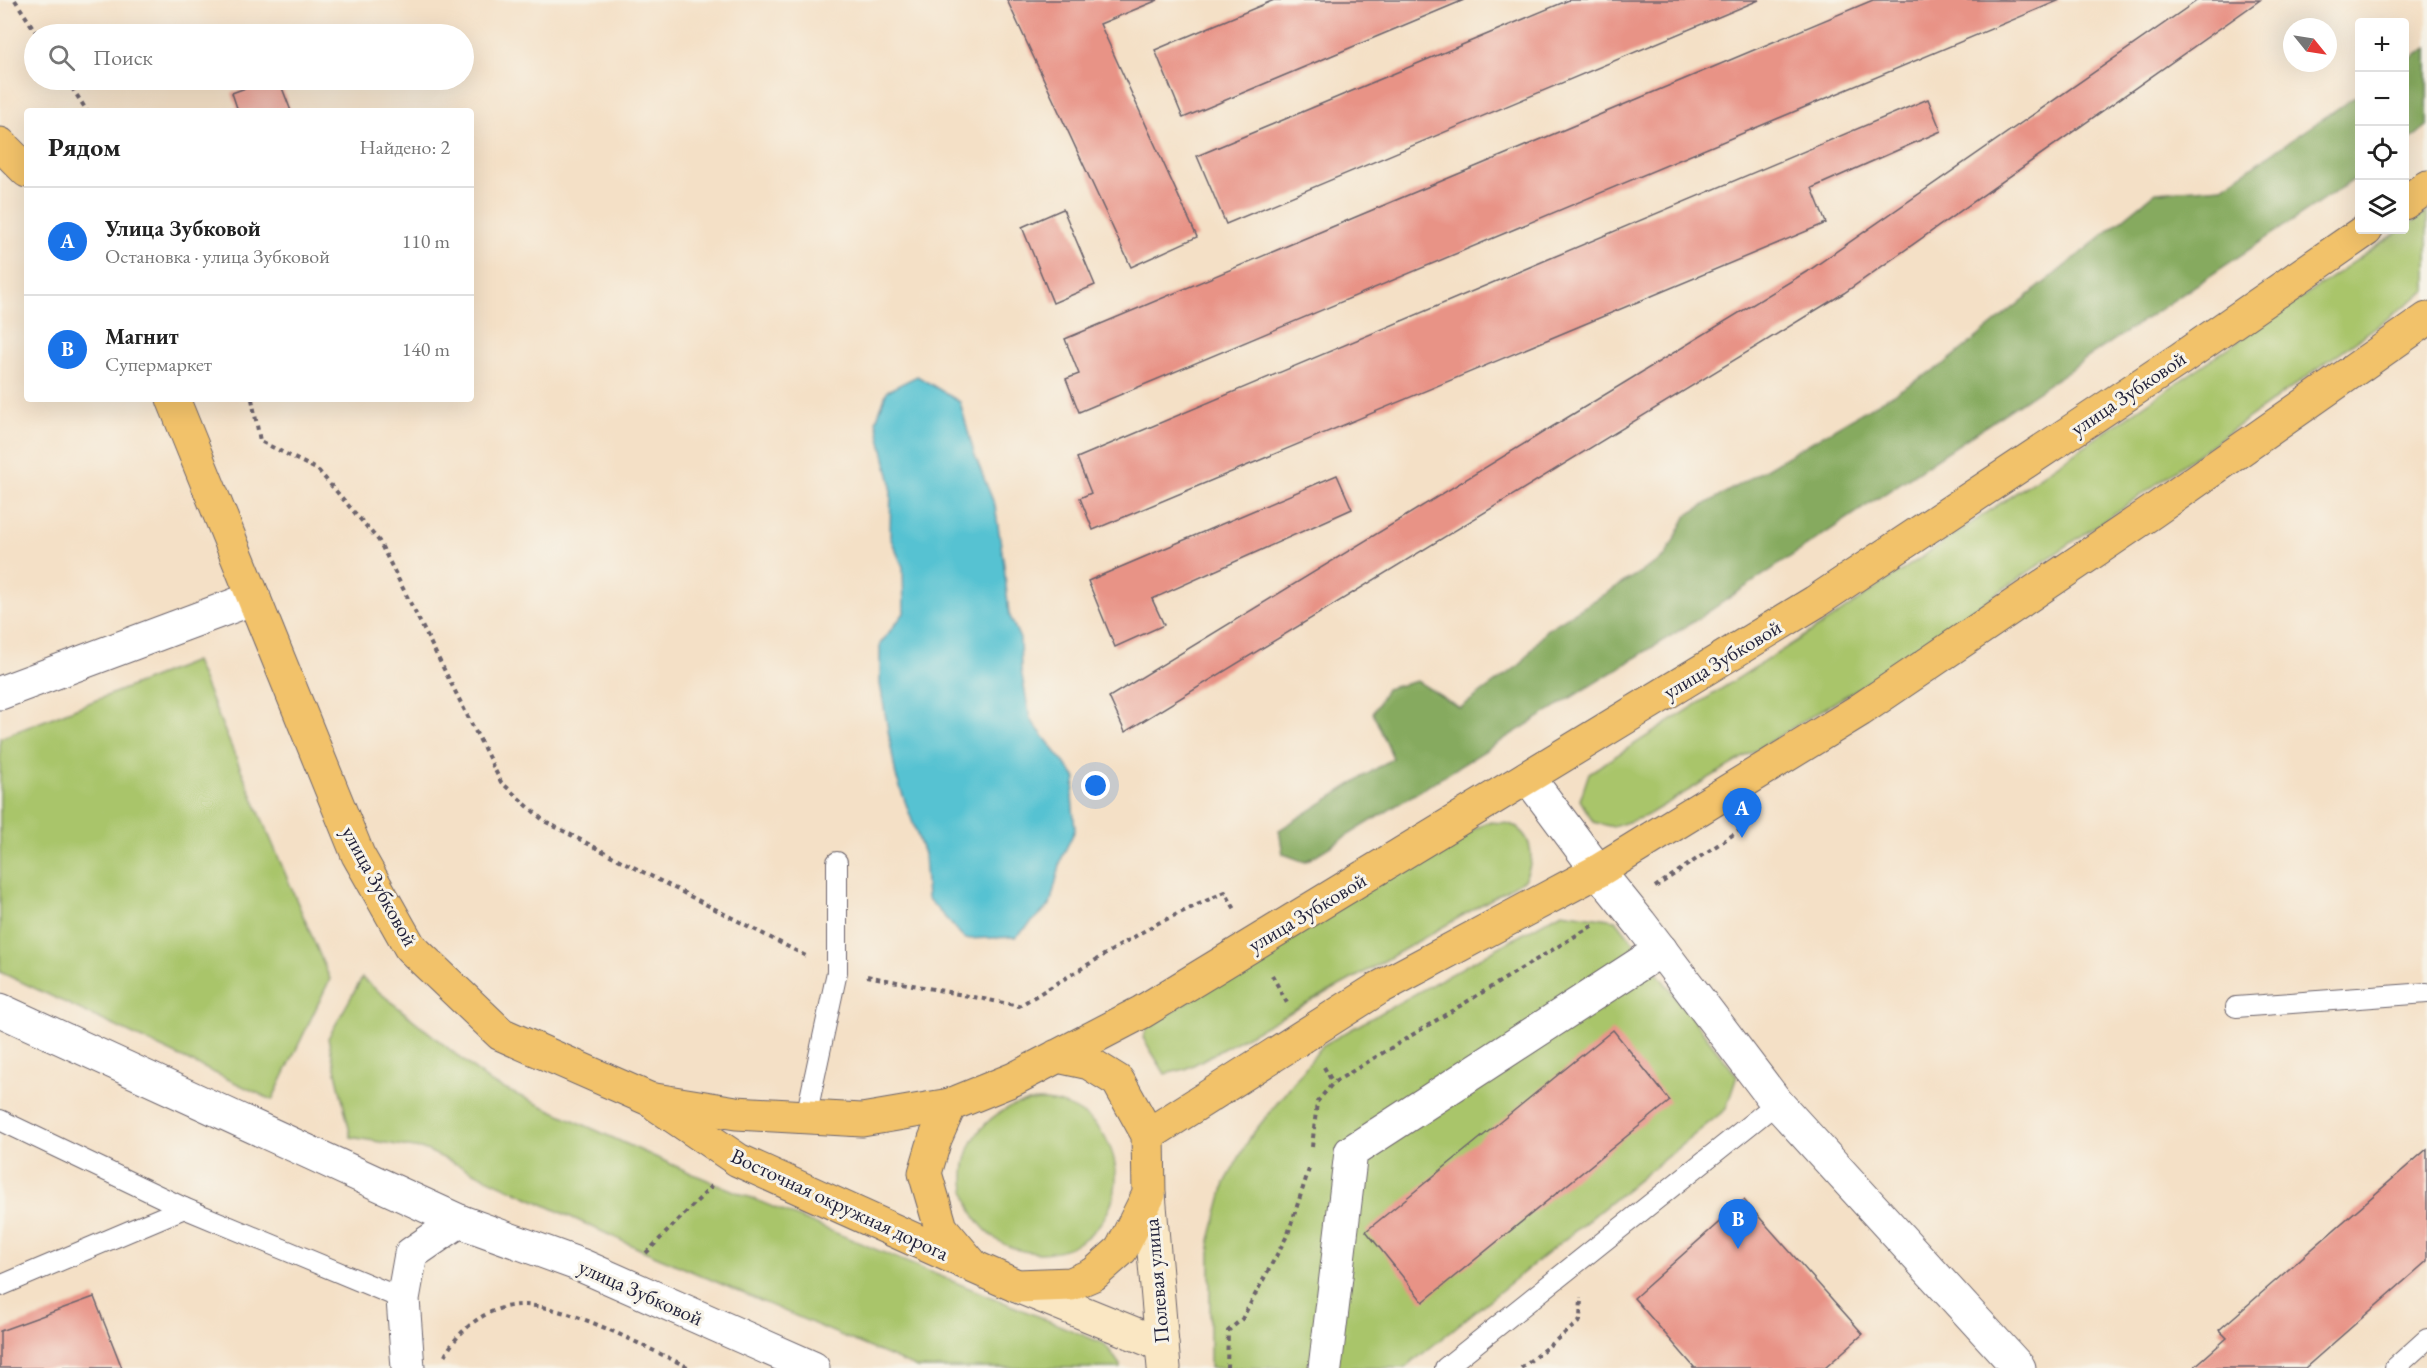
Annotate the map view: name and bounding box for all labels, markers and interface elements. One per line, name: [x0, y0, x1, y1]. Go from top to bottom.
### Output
north arrow: [2283, 18, 2337, 72]
map controls: [2355, 18, 2409, 234]
button: +: [2355, 18, 2409, 72]
search box: [24, 24, 474, 90]
icon: search: [45, 41, 78, 74]
text: Поиск: [93, 43, 153, 72]
button: −: [2355, 72, 2409, 126]
button: locate: [2355, 126, 2409, 180]
text: Рядом: [48, 130, 121, 164]
text: Найдено: 2: [359, 134, 450, 160]
button: layers: [2355, 180, 2409, 234]
text: Улица Зубковой: [105, 214, 261, 243]
text: A: [60, 228, 75, 254]
text: 110 m: [402, 228, 450, 254]
text: Остановка · улица Зубковой: [105, 243, 330, 269]
text: Магнит: [105, 322, 179, 351]
text: B: [61, 336, 74, 362]
text: 140 m: [402, 336, 450, 362]
street label: улица Зубковой: [2065, 344, 2191, 442]
text: Супермаркет: [105, 351, 212, 377]
street label: улица Зубковой: [1658, 613, 1786, 705]
your location: [1081, 771, 1110, 800]
pin: A: [1722, 788, 1762, 838]
street label: улица Зубковой: [336, 821, 424, 951]
street label: улица Зубковой: [1243, 866, 1371, 958]
street label: Восточная окружная дорога: [727, 1142, 954, 1267]
pin: B: [1718, 1200, 1758, 1249]
street label: Полевая улица: [1137, 1217, 1175, 1345]
street label: улица Зубковой: [575, 1253, 707, 1331]

